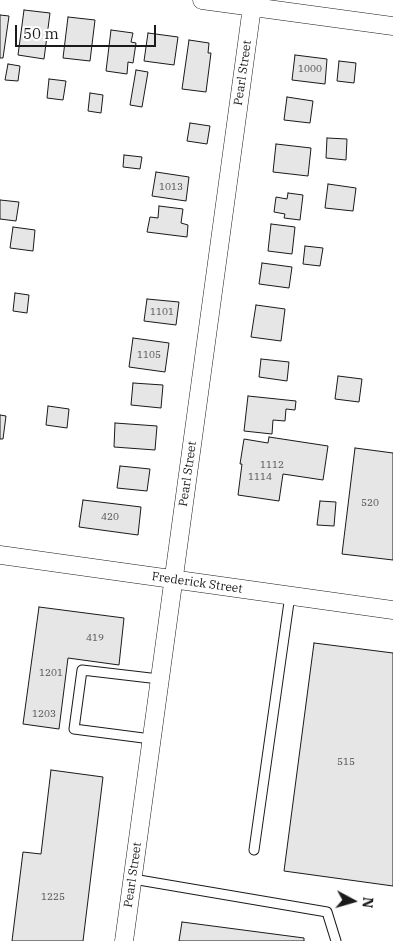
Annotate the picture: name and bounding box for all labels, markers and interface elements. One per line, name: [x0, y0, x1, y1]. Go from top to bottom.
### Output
scale bar: [18, 15, 159, 47]
text: 50 m: [23, 24, 59, 43]
street label: Pearl Street: [231, 39, 255, 107]
house number: 1000: [298, 63, 322, 75]
house number: 1013: [159, 181, 183, 193]
house number: 1101: [150, 306, 174, 318]
house number: 1105: [137, 349, 161, 361]
street label: Pearl Street: [176, 440, 200, 508]
house number: 1112: [260, 459, 284, 471]
house number: 1114: [248, 471, 272, 483]
house number: 520: [361, 497, 379, 509]
house number: 420: [101, 511, 119, 523]
street label: Frederick Street: [151, 569, 243, 597]
house number: 419: [86, 632, 104, 644]
house number: 1201: [39, 667, 63, 679]
house number: 1203: [32, 708, 56, 720]
house number: 515: [337, 756, 355, 768]
street label: Pearl Street: [121, 841, 145, 909]
north arrow: [328, 876, 378, 926]
house number: 1225: [41, 891, 65, 903]
text: N: [358, 896, 377, 909]

